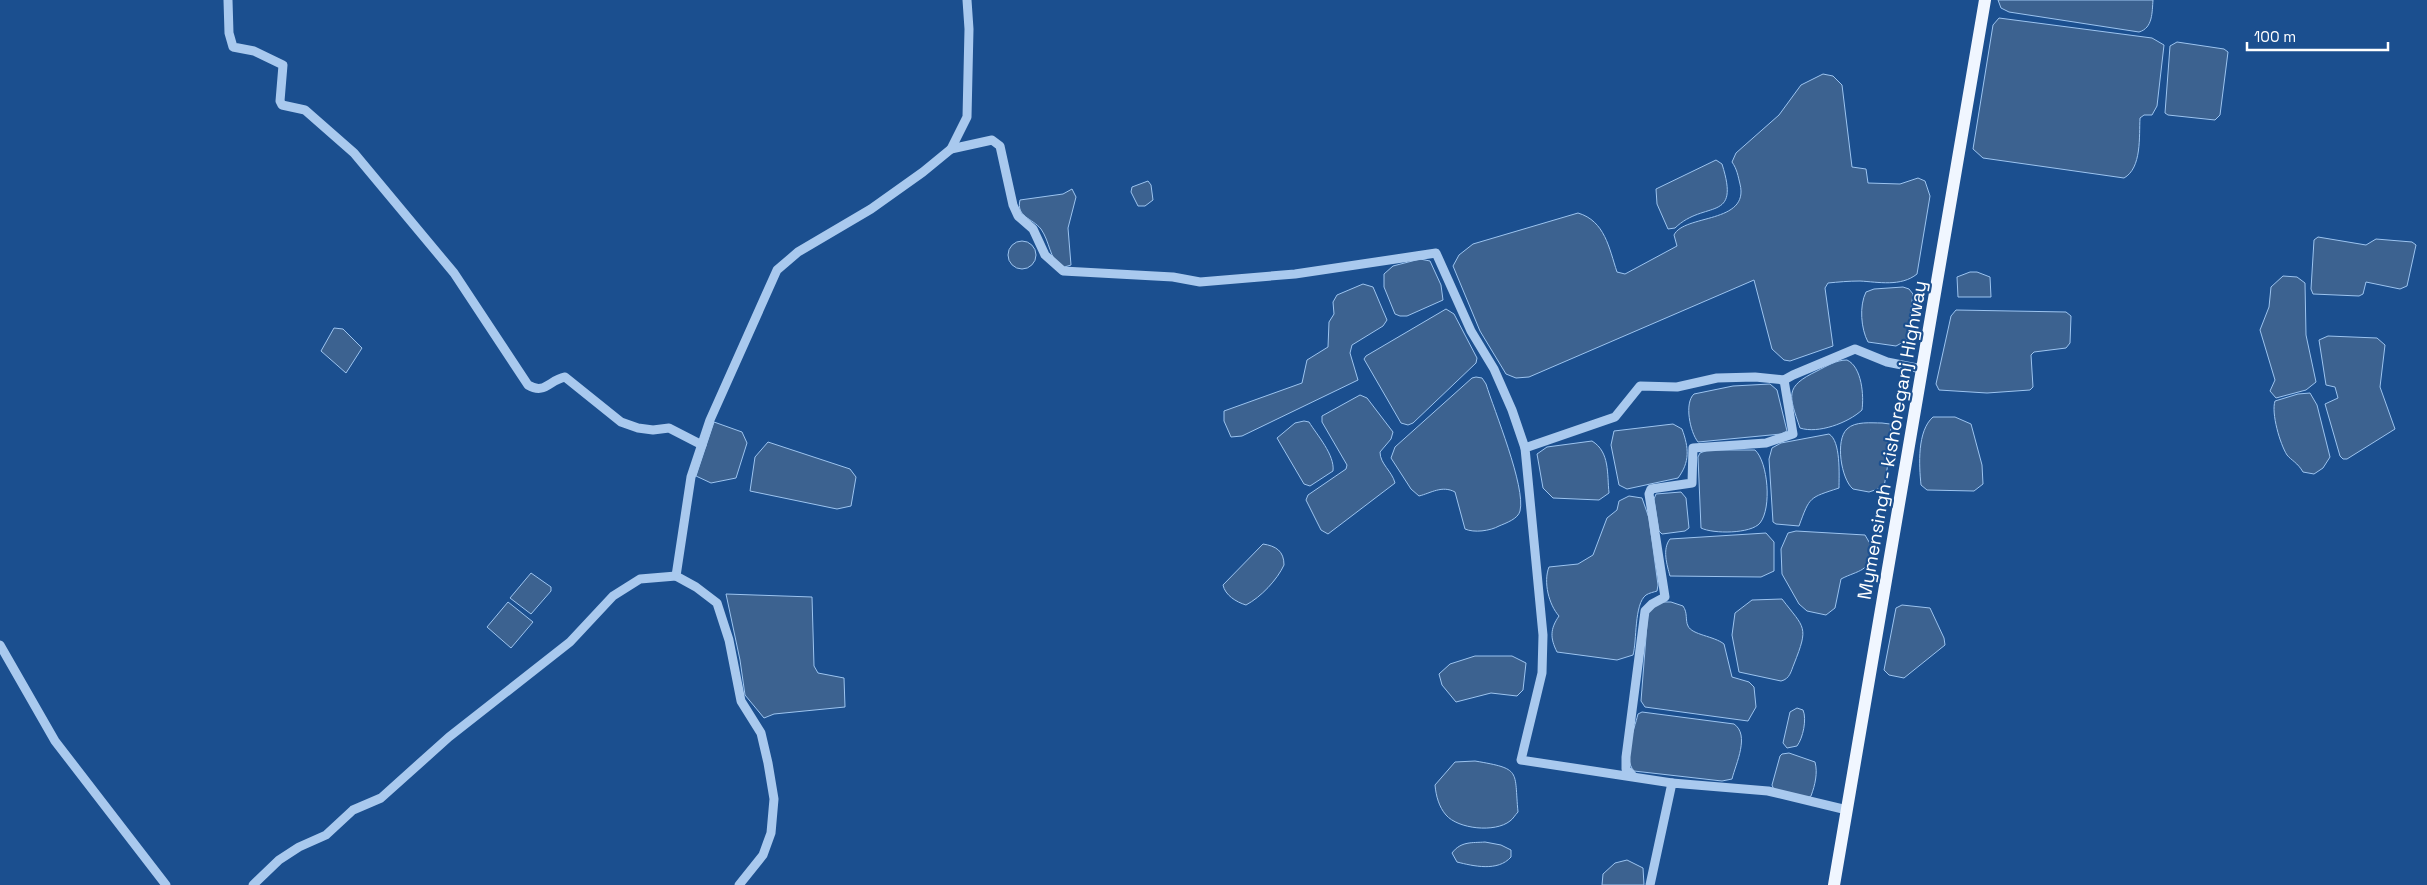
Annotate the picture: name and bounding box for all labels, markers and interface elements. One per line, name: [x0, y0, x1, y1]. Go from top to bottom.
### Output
scale bar: [2247, 20, 2388, 52]
text: 100 m: [2254, 27, 2296, 46]
street label: Mymensingh - kishoreganj Highway: [1852, 278, 1932, 602]

